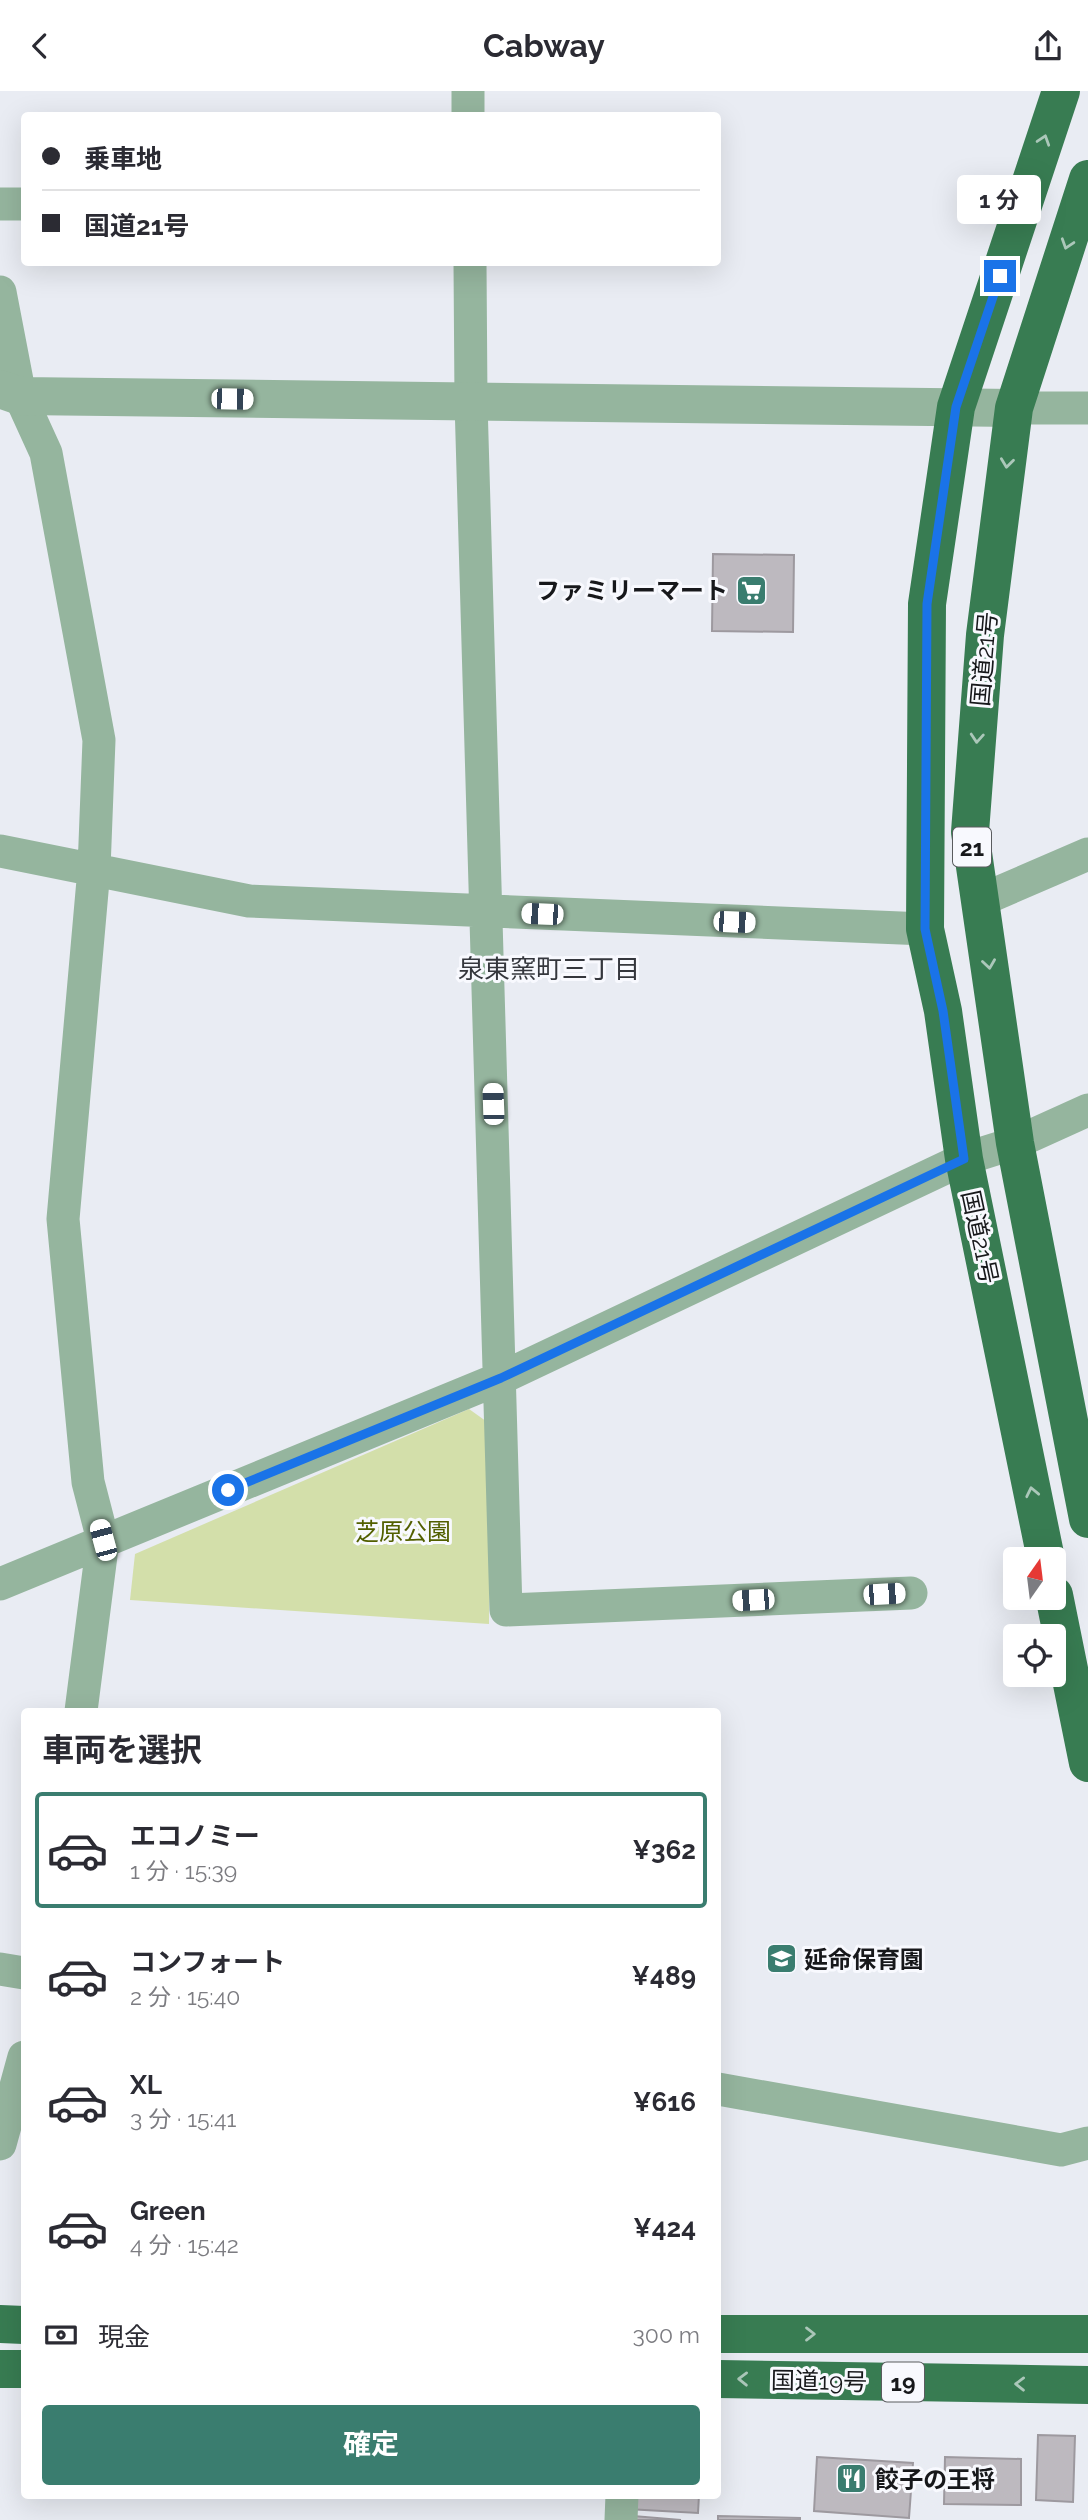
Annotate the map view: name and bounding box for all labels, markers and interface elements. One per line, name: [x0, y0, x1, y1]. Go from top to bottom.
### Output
icon: back: [21, 27, 59, 65]
text: Cabway: [483, 27, 605, 64]
icon: share: [1029, 27, 1067, 65]
one-way arrow: [1036, 134, 1051, 146]
text: 乗車地: [84, 144, 162, 174]
callout: 1 分: [958, 174, 1042, 223]
text: 1 分: [979, 186, 1019, 213]
text: 国道21号: [84, 211, 190, 241]
one-way arrow: [1061, 238, 1075, 250]
route end: [984, 260, 1016, 292]
car: [211, 388, 254, 410]
one-way arrow: [1000, 457, 1015, 469]
supermarket icon: ファミリーマート: [734, 573, 768, 607]
place label: ファミリーマート: [536, 576, 728, 605]
street label: 国道21号: [965, 611, 1003, 707]
one-way arrow: [970, 732, 985, 743]
road number: 21: [953, 827, 991, 867]
car: [521, 903, 564, 925]
car: [713, 911, 756, 933]
district label: 泉東窯町三丁目: [458, 954, 640, 984]
one-way arrow: [981, 958, 996, 969]
car: [482, 1083, 505, 1125]
street label: 国道21号: [956, 1188, 1004, 1286]
route start: [212, 1474, 244, 1506]
one-way arrow: [1026, 1486, 1041, 1498]
car: [88, 1517, 119, 1563]
park label: 芝原公園: [355, 1517, 451, 1546]
north arrow: [1003, 1547, 1066, 1610]
map controls: [1003, 1547, 1066, 1687]
car: [863, 1582, 906, 1606]
car: [732, 1588, 775, 1612]
button: locate: [1003, 1624, 1066, 1687]
text: 車両を選択: [42, 1731, 202, 1768]
icon: car: [46, 1819, 109, 1882]
text: エコノミー: [130, 1821, 260, 1851]
text: ¥362: [633, 1835, 696, 1865]
text: 1 分 · 15:39: [130, 1857, 237, 1884]
school or university icon: 延命保育園: [764, 1942, 798, 1976]
icon: car: [46, 1945, 109, 2008]
place label: 延命保育園: [804, 1945, 924, 1974]
text: コンフォート: [130, 1947, 285, 1977]
text: ¥489: [632, 1961, 696, 1991]
text: 2 分 · 15:40: [130, 1983, 240, 2010]
text: XL: [130, 2070, 162, 2100]
icon: car: [46, 2071, 109, 2134]
text: ¥616: [633, 2087, 696, 2117]
text: 3 分 · 15:41: [130, 2105, 236, 2132]
text: Green: [130, 2196, 206, 2226]
icon: car: [46, 2197, 109, 2260]
text: ¥424: [633, 2213, 696, 2243]
text: 4 分 · 15:42: [130, 2231, 239, 2258]
icon: cash: [42, 2316, 80, 2354]
text: 300 m: [633, 2321, 700, 2348]
text: 現金: [98, 2322, 150, 2352]
one-way arrow: [805, 2326, 816, 2342]
road number: 19: [882, 2363, 924, 2401]
street label: 国道19号: [771, 2366, 867, 2396]
one-way arrow: [738, 2372, 749, 2387]
one-way arrow: [1014, 2376, 1025, 2392]
button: 確定: [42, 2405, 700, 2485]
restaurant icon: 餃子の王将: [835, 2462, 869, 2496]
place label: 餃子の王将: [875, 2465, 995, 2494]

